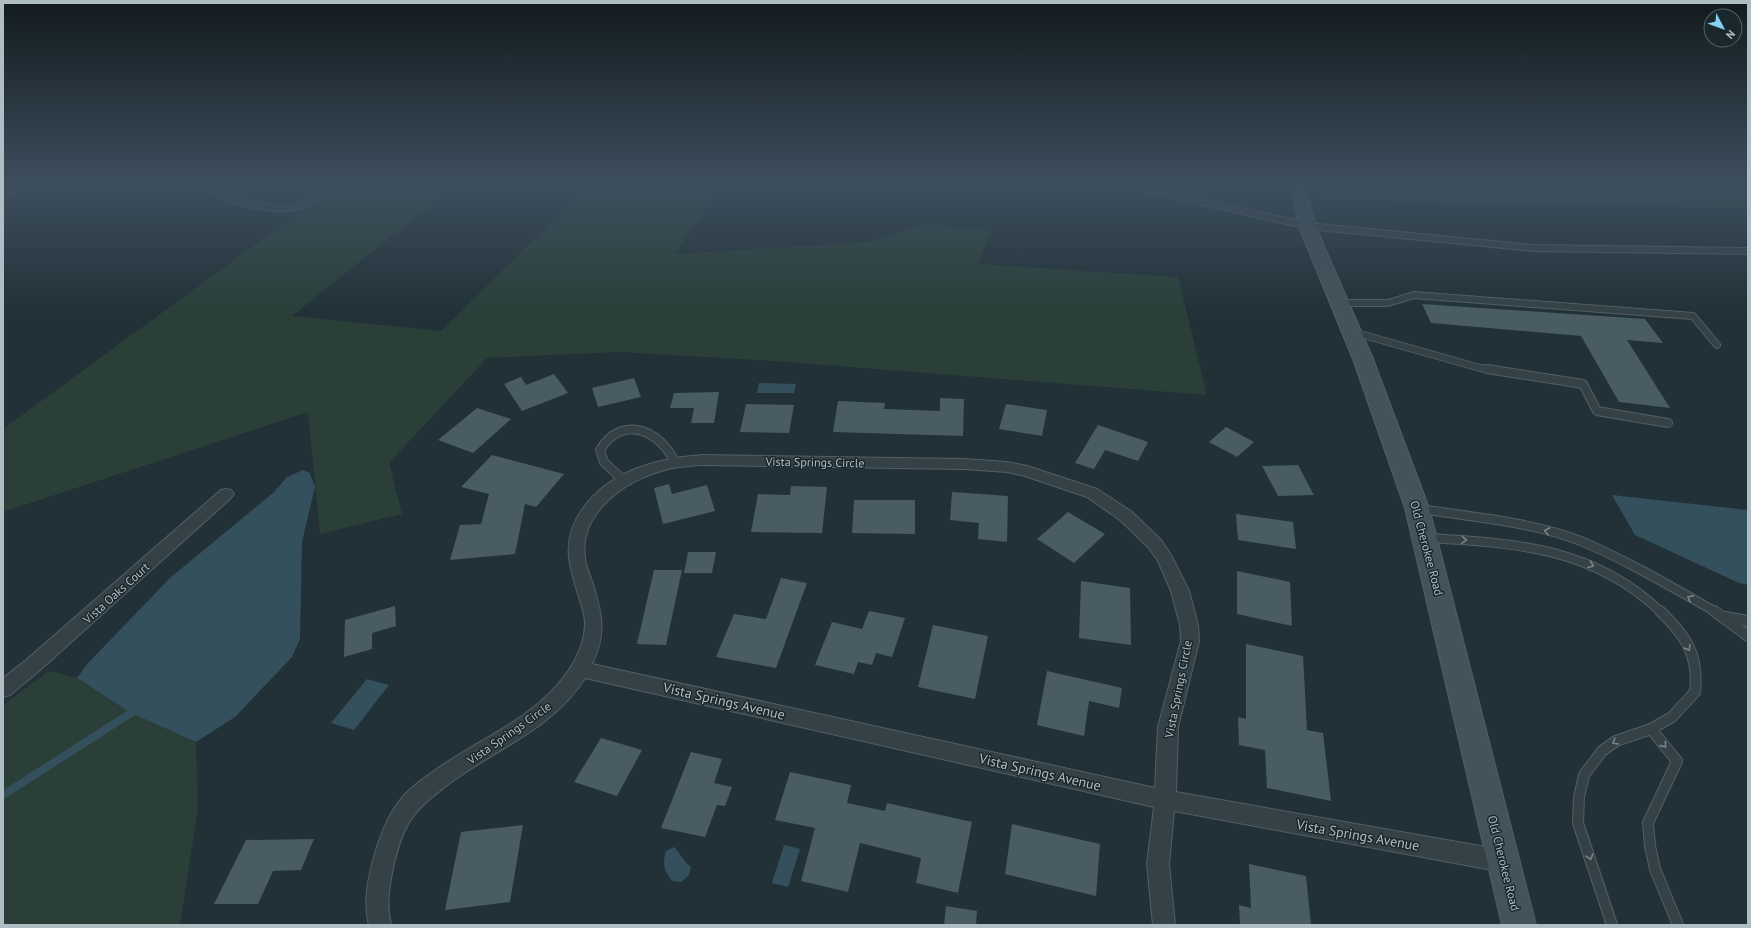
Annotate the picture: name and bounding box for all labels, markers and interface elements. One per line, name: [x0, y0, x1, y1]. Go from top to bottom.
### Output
north arrow: [1703, 8, 1743, 48]
text: N: [1723, 27, 1738, 42]
street label: Vista Springs Circle: [764, 454, 865, 470]
street label: Old Cherokee Road: [1407, 499, 1447, 597]
one-way arrow: [1544, 527, 1551, 536]
one-way arrow: [1461, 536, 1467, 545]
street label: Vista Oaks Court: [79, 559, 152, 627]
one-way arrow: [1588, 561, 1595, 569]
one-way arrow: [1687, 596, 1694, 603]
street label: Vista Springs Circle: [1161, 639, 1195, 740]
one-way arrow: [1683, 644, 1690, 651]
street label: Vista Springs Avenue: [660, 678, 787, 724]
street label: Vista Springs Circle: [463, 698, 554, 768]
one-way arrow: [1612, 738, 1619, 745]
one-way arrow: [1660, 741, 1667, 748]
street label: Vista Springs Avenue: [976, 749, 1103, 795]
street label: Old Cherokee Road: [1485, 814, 1523, 912]
street label: Vista Springs Avenue: [1294, 815, 1421, 855]
one-way arrow: [1585, 853, 1593, 860]

